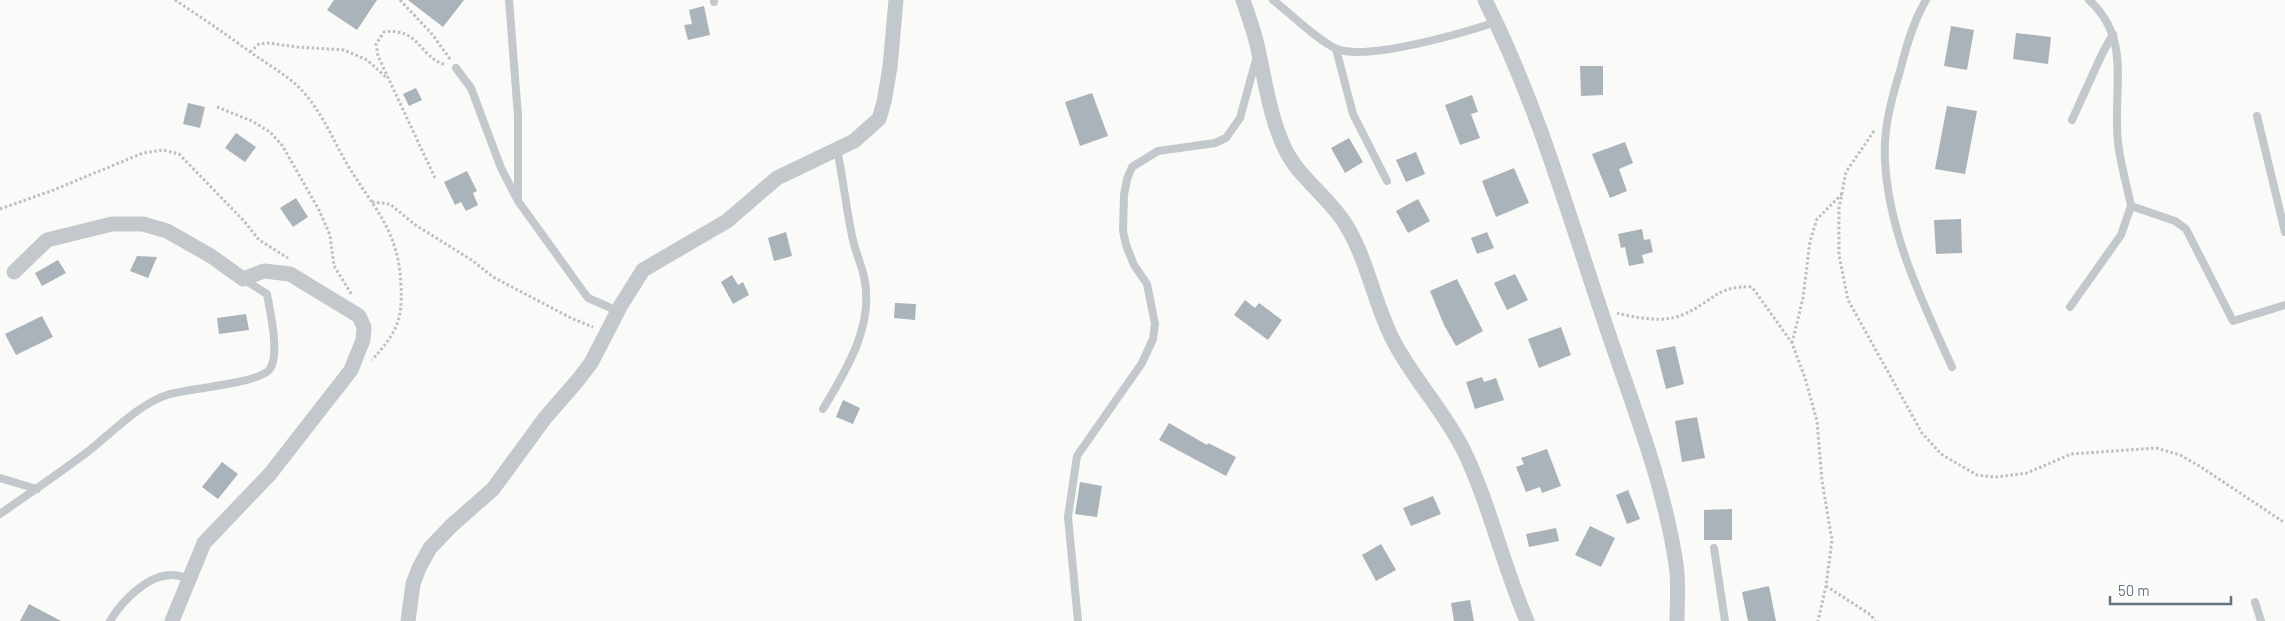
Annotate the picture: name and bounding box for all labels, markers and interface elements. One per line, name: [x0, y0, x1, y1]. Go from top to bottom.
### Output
scale bar: [2110, 574, 2231, 606]
text: 50 m: [2118, 581, 2150, 599]

